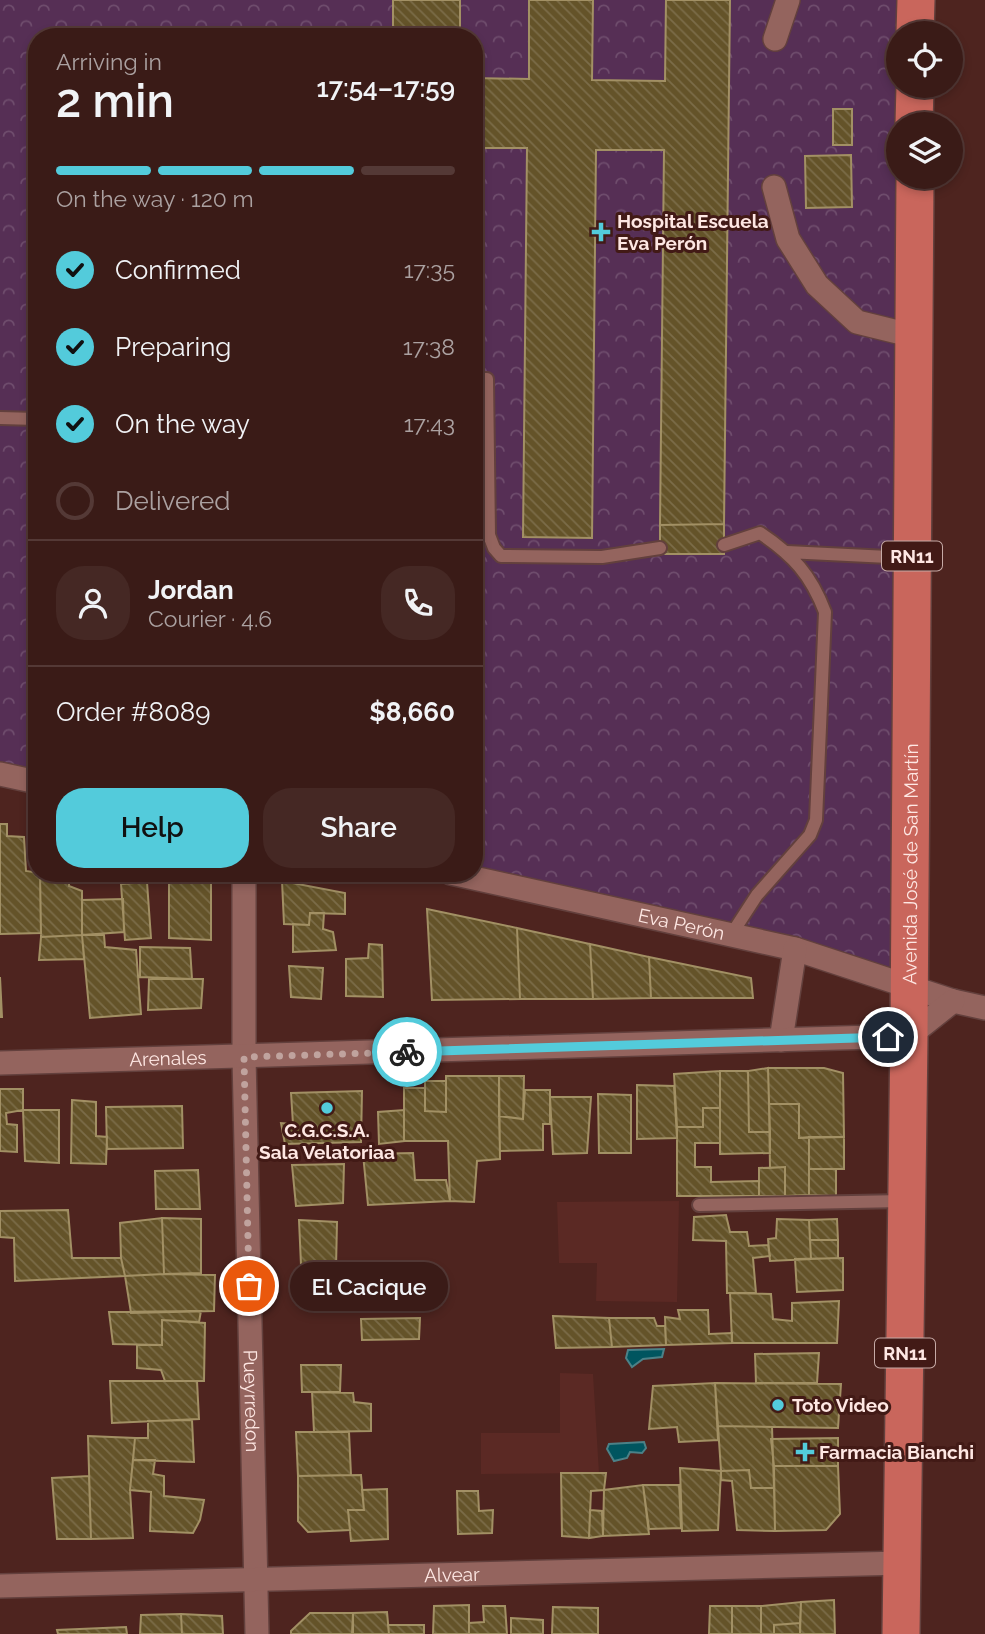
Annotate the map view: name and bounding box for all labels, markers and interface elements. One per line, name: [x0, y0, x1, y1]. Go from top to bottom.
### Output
map controls: [886, 21, 963, 189]
button: locate: [886, 21, 963, 98]
text: Arriving in: [56, 48, 162, 75]
text: 17:54–17:59: [316, 73, 455, 103]
text: 2 min: [56, 74, 174, 128]
button: layers: [886, 112, 963, 189]
text: On the way · 120 m: [56, 185, 254, 212]
place label: Hospital Escuela Eva Perón: [617, 210, 769, 254]
marker: Hospital Escuela Eva Perón: [591, 222, 611, 242]
icon: check: [56, 251, 94, 289]
text: Confirmed: [115, 255, 241, 285]
text: 17:35: [404, 256, 455, 283]
icon: check: [56, 328, 94, 366]
text: Preparing: [115, 332, 231, 362]
text: 17:38: [403, 333, 455, 360]
icon: check: [56, 405, 94, 443]
text: On the way: [115, 409, 250, 439]
text: 17:43: [404, 410, 455, 437]
text: Delivered: [115, 486, 230, 516]
road number: RN11: [882, 542, 942, 570]
button: person: [56, 566, 130, 640]
button: phone: [381, 566, 455, 640]
text: Jordan: [148, 575, 234, 605]
text: Courier · 4.6: [148, 605, 272, 632]
text: Order #8089: [56, 697, 210, 727]
text: $8,660: [369, 697, 455, 727]
street label: Avenida José de San Martín: [898, 743, 922, 985]
button: Help: [56, 788, 249, 868]
button: Share: [263, 788, 455, 868]
street label: Eva Perón: [636, 904, 727, 944]
pin: [858, 1007, 918, 1067]
courier: [372, 1017, 442, 1087]
icon: home: [869, 1018, 907, 1056]
icon: bike: [388, 1033, 426, 1071]
street label: Arenales: [129, 1046, 207, 1070]
marker: C.G.C.S.A. Sala Velatoriaa: [319, 1100, 335, 1116]
place label: C.G.C.S.A. Sala Velatoriaa: [259, 1119, 395, 1163]
pin: [219, 1256, 279, 1316]
callout: El Cacique: [291, 1262, 448, 1310]
icon: bag: [230, 1267, 268, 1305]
text: El Cacique: [311, 1273, 427, 1300]
road number: RN11: [875, 1338, 935, 1368]
street label: Pueyrredon: [240, 1349, 264, 1453]
place label: Toto Video: [792, 1394, 889, 1416]
marker: Toto Video: [770, 1397, 786, 1413]
place label: Farmacia Bianchi: [819, 1441, 974, 1463]
marker: Farmacia Bianchi: [797, 1444, 813, 1460]
street label: Alvear: [424, 1563, 480, 1586]

